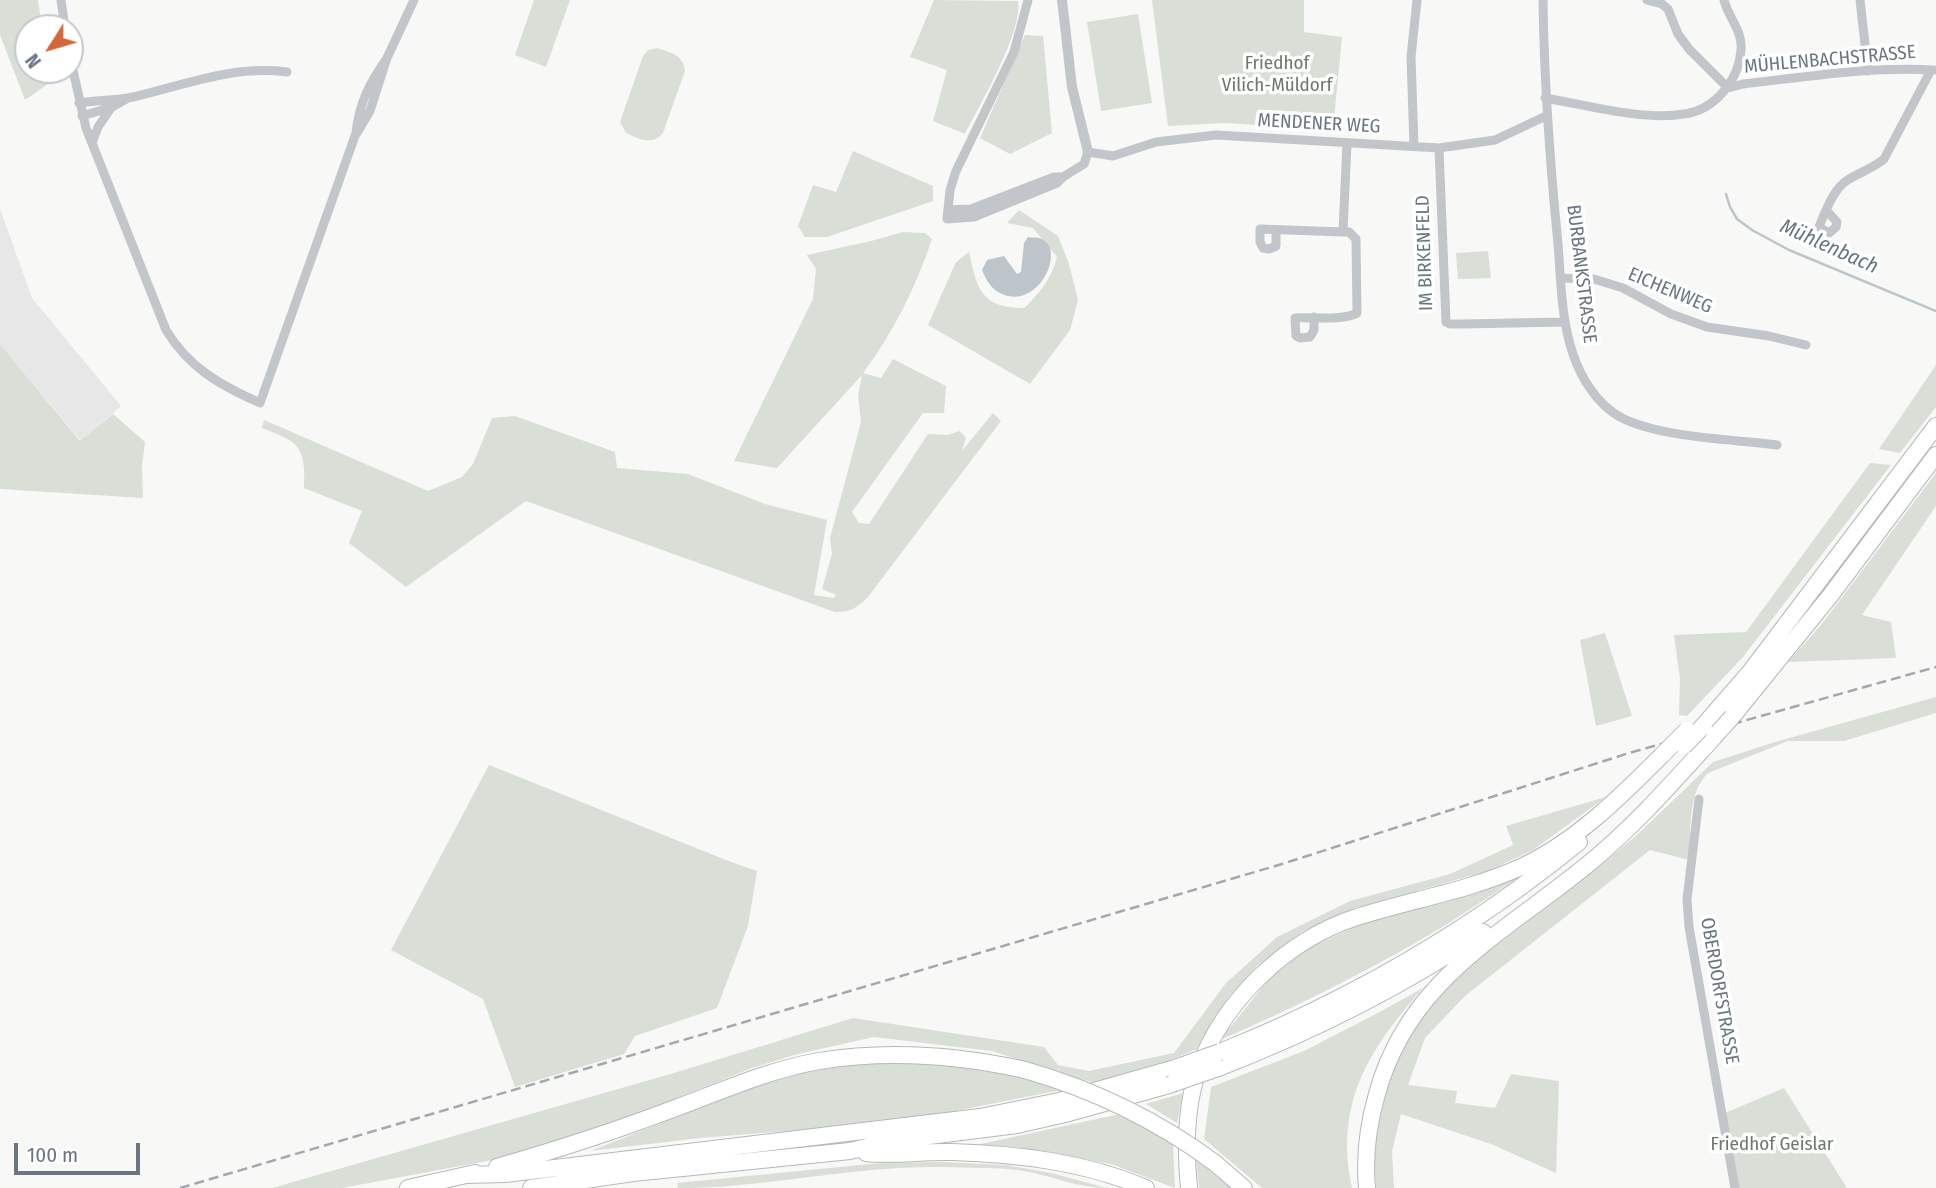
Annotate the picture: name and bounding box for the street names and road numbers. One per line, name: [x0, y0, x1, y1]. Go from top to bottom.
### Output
street label: MÜHLENBACHSTRASSE: [1743, 41, 1917, 79]
street label: MENDENER WEG: [1257, 109, 1381, 139]
street label: IM BIRKENFELD: [1412, 195, 1438, 311]
street label: BURBANKSTRASSE: [1561, 203, 1601, 345]
street label: EICHENWEG: [1624, 263, 1716, 319]
street label: OBERDORFSTRASSE: [1695, 916, 1743, 1066]

